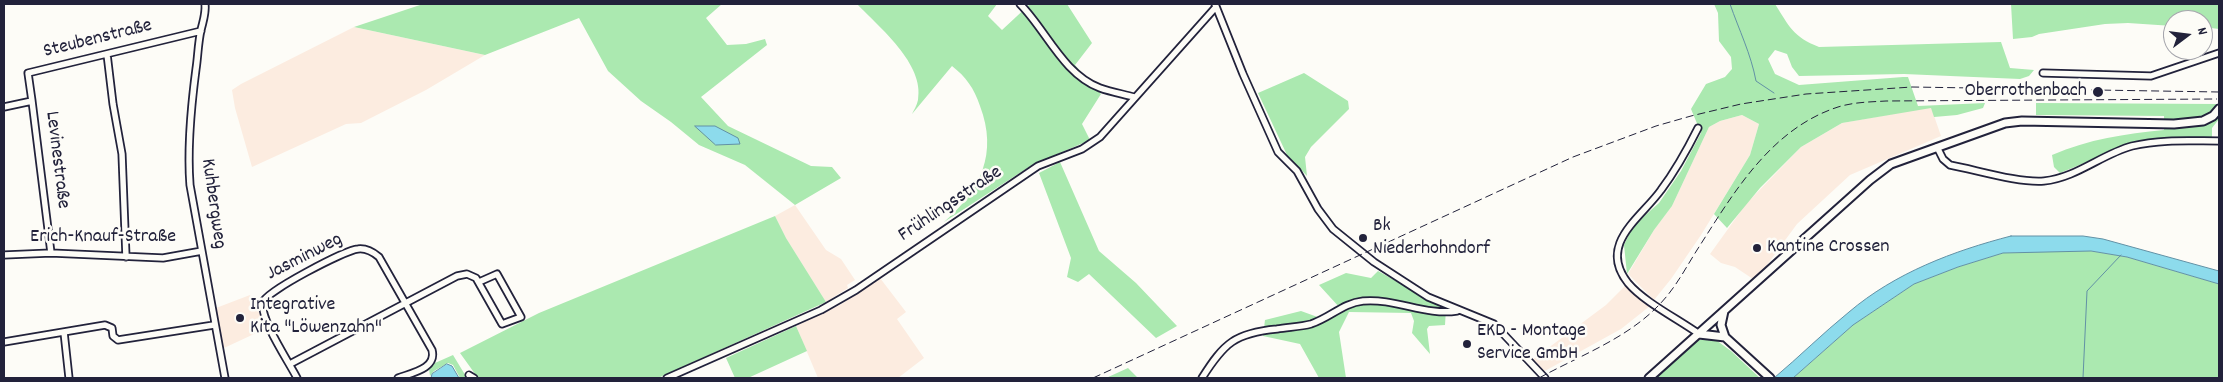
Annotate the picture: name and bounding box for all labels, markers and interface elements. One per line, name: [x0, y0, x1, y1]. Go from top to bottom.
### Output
north arrow: [2163, 10, 2213, 60]
street label: Steubenstraße: [41, 15, 155, 65]
text: N: [2191, 25, 2212, 37]
place label: Oberrothenbach: [1965, 80, 2087, 104]
marker: Oberrothenbach: [2091, 85, 2105, 99]
street label: Levinestraße: [38, 110, 74, 210]
street label: Kuhbergweg: [194, 157, 230, 251]
street label: Frühlingsstraße: [895, 162, 1007, 248]
place label: Bk Niederhohndorf: [1373, 215, 1490, 262]
street label: Erich-Knauf-Straße: [30, 226, 176, 250]
street label: Jasminweg: [263, 229, 347, 287]
marker: Bk Niederhohndorf: [1357, 232, 1369, 244]
place label: Kantine Crossen: [1767, 236, 1890, 260]
marker: Kantine Crossen: [1751, 242, 1763, 254]
place label: Integrative Kita "Löwenzahn": [250, 294, 382, 341]
marker: Integrative Kita "Löwenzahn": [234, 312, 246, 324]
place label: EKD - Montage Service GmbH: [1477, 320, 1586, 367]
marker: EKD - Montage Service GmbH: [1461, 338, 1473, 350]

